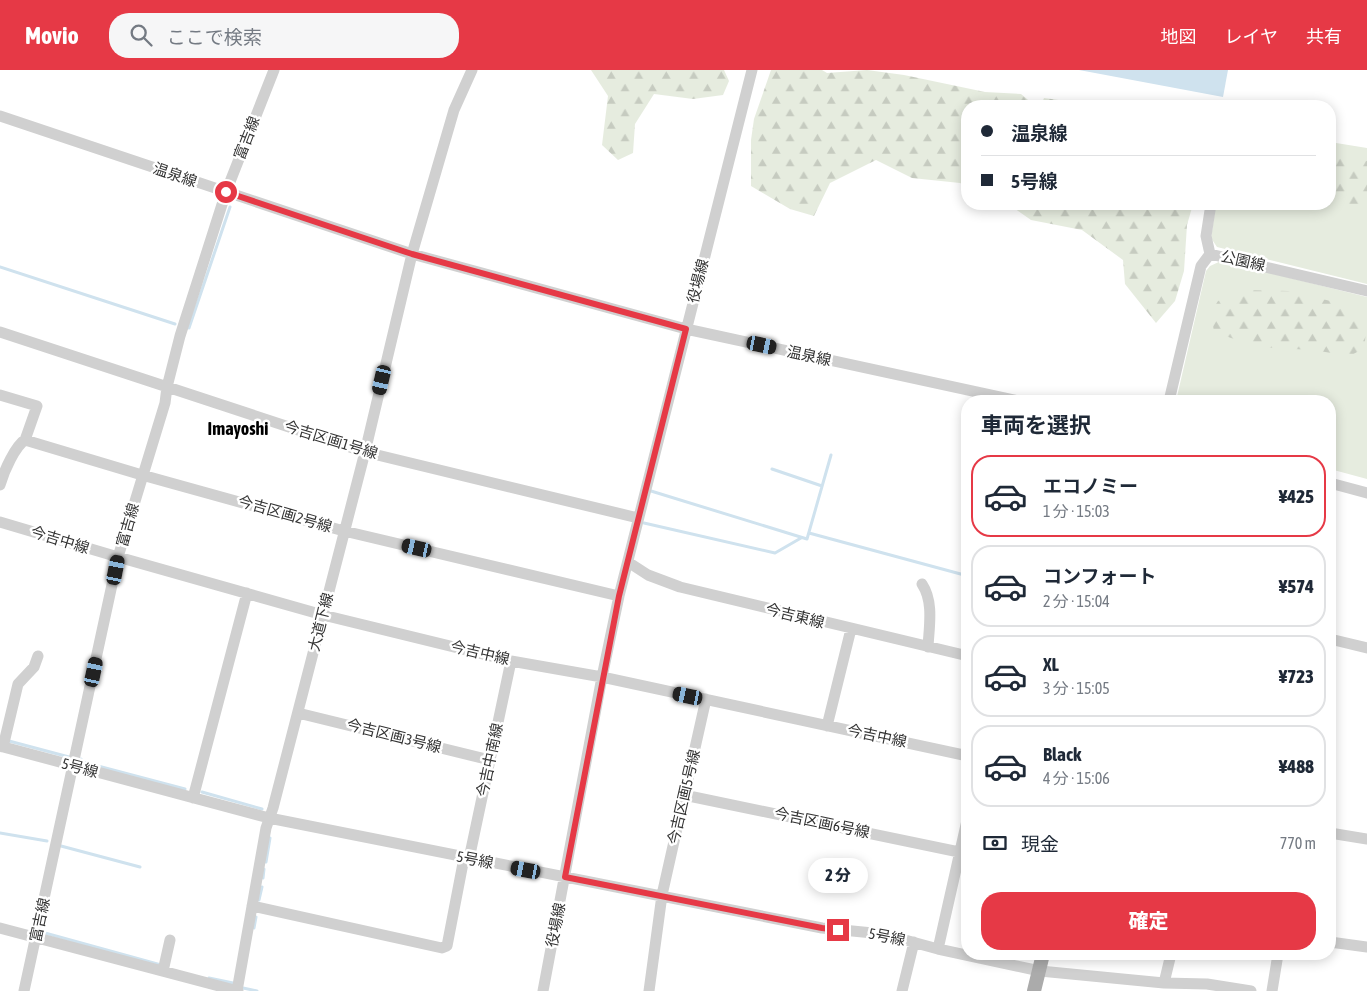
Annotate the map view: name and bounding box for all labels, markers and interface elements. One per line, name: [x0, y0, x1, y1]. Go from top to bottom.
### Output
search box: [109, 13, 459, 58]
icon: search: [127, 21, 155, 49]
text: Movio: [25, 22, 79, 49]
text: ここで検索: [167, 26, 262, 48]
text: 地図: [1161, 26, 1197, 47]
text: レイヤ: [1225, 26, 1278, 47]
text: 共有: [1306, 26, 1342, 47]
street label: 富吉線: [231, 114, 263, 162]
text: 温泉線: [1011, 122, 1068, 144]
street label: 温泉線: [151, 159, 199, 190]
text: 5号線: [1011, 170, 1058, 192]
route start: [215, 181, 237, 203]
street label: 公園線: [1219, 247, 1267, 274]
street label: 役場線: [684, 257, 711, 305]
car: [745, 335, 778, 355]
street label: 温泉線: [785, 343, 833, 369]
car: [371, 364, 392, 396]
text: 車両を選択: [981, 412, 1091, 438]
street label: 今吉区画1号線: [282, 417, 380, 462]
district label: Imayoshi: [208, 418, 268, 439]
icon: car: [983, 474, 1028, 519]
text: エコノミー: [1043, 475, 1138, 497]
text: ¥425: [1279, 485, 1314, 507]
street label: 今吉区画2号線: [236, 492, 334, 535]
street label: 富吉線: [113, 501, 142, 549]
text: 1 分 · 15:03: [1043, 502, 1110, 520]
street label: 今吉中線: [29, 523, 91, 556]
car: [400, 537, 433, 559]
car: [105, 554, 126, 586]
icon: car: [983, 564, 1028, 609]
text: コンフォート: [1043, 565, 1156, 587]
text: ¥574: [1279, 575, 1314, 597]
street label: 大道下線: [305, 591, 336, 653]
text: 2 分 · 15:04: [1043, 592, 1110, 610]
street label: 今吉東線: [764, 600, 826, 631]
street label: 今吉中線: [449, 637, 511, 668]
text: XL: [1043, 653, 1059, 675]
icon: car: [983, 654, 1028, 699]
car: [83, 656, 104, 688]
text: ¥723: [1279, 665, 1314, 687]
text: 3 分 · 15:05: [1043, 679, 1110, 697]
car: [671, 686, 704, 706]
street label: 今吉区画3号線: [345, 716, 443, 756]
street label: 今吉中南線: [473, 721, 506, 798]
street label: 今吉中線: [846, 721, 908, 750]
text: Black: [1043, 743, 1081, 765]
icon: car: [983, 744, 1028, 789]
street label: 今吉区画5号線: [664, 748, 703, 846]
street label: 5号線: [60, 755, 100, 781]
text: ¥488: [1279, 755, 1314, 777]
text: 4 分 · 15:06: [1043, 769, 1110, 787]
street label: 今吉区画6号線: [773, 804, 871, 841]
icon: cash: [981, 829, 1009, 857]
text: 現金: [1021, 833, 1059, 855]
text: 770 m: [1280, 834, 1316, 852]
street label: 5号線: [455, 848, 495, 871]
callout: 2 分: [808, 858, 868, 892]
car: [509, 860, 542, 880]
text: 2 分: [825, 866, 851, 884]
button: 確定: [981, 892, 1316, 950]
street label: 富吉線: [27, 896, 53, 944]
street label: 役場線: [543, 901, 568, 949]
route end: [827, 919, 849, 941]
street label: 5号線: [867, 925, 907, 948]

